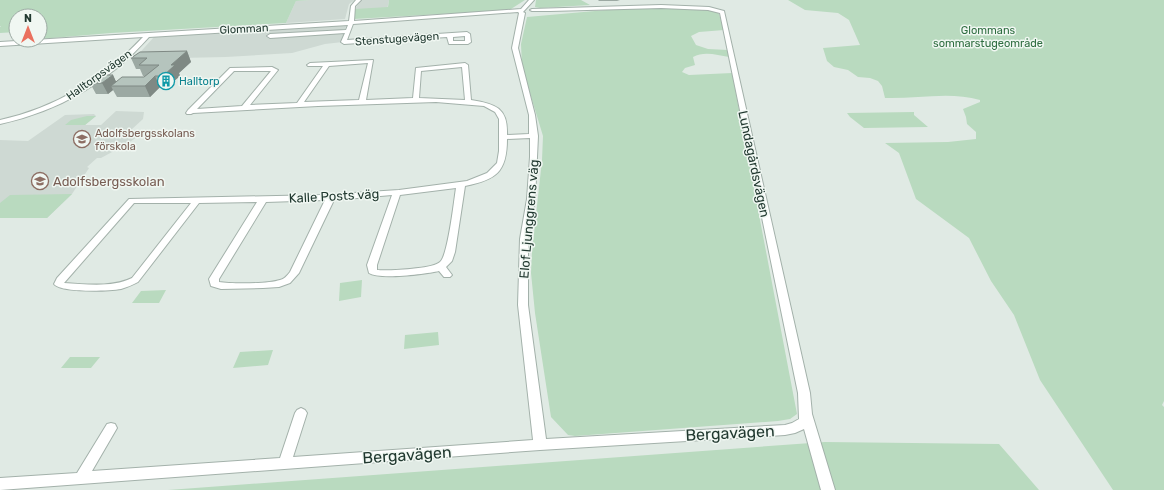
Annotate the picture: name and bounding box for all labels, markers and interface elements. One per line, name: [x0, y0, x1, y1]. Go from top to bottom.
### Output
north arrow: [8, 8, 48, 48]
text: N: [24, 12, 32, 25]
street label: Glomman: [219, 21, 269, 37]
park label: Glommans sommarstugeområde: [933, 24, 1043, 50]
street label: Stenstugevägen: [354, 30, 440, 48]
street label: Halltorpsvägen: [64, 47, 134, 103]
building icon: Halltorp: [156, 71, 176, 91]
place label: Halltorp: [179, 75, 220, 88]
street label: Lundagårdsvägen: [734, 109, 773, 219]
place label: Adolfsbergsskolans förskola: [95, 127, 195, 153]
school or university icon: Adolfsbergsskolans förskola: [72, 129, 92, 149]
street label: Elof Ljunggrens väg: [516, 159, 543, 279]
school or university icon: Adolfsbergsskolan: [30, 171, 50, 191]
place label: Adolfsbergsskolan: [53, 174, 165, 190]
street label: Kalle Posts väg: [288, 186, 380, 207]
street label: Bergavägen: [685, 421, 775, 445]
street label: Bergavägen: [362, 442, 452, 468]

